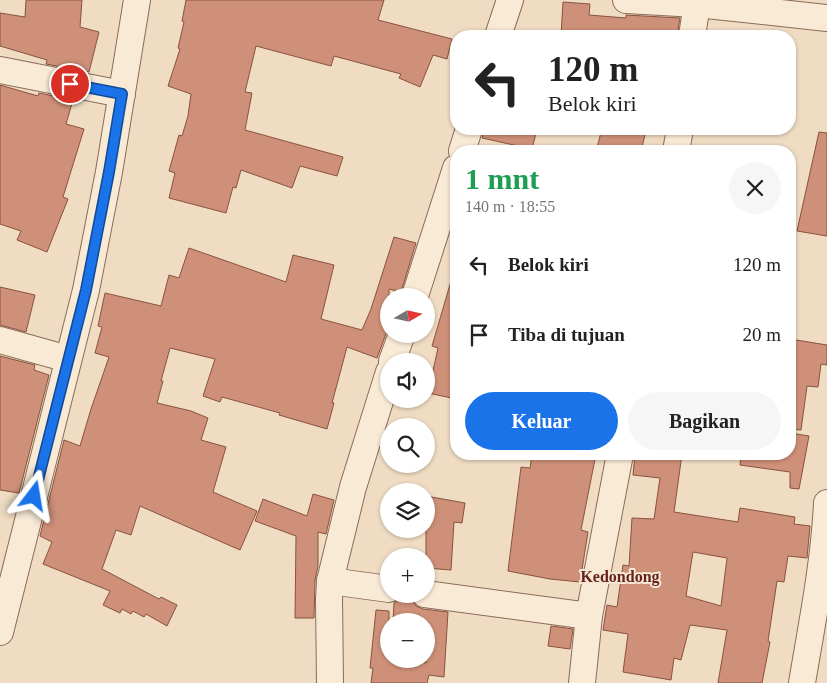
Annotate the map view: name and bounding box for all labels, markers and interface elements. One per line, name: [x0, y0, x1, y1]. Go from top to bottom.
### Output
icon: left: [465, 50, 530, 115]
text: 120 m: [548, 50, 638, 89]
pin: [49, 63, 91, 105]
icon: arrive: [56, 70, 84, 98]
text: Belok kiri: [548, 91, 637, 116]
text: 1 mnt: [465, 162, 539, 195]
button: close: [729, 162, 781, 214]
text: 140 m · 18:55: [465, 198, 555, 215]
icon: left: [465, 251, 493, 279]
text: Belok kiri: [508, 254, 589, 275]
text: 120 m: [733, 254, 781, 275]
north arrow: [380, 288, 435, 342]
map controls: [380, 288, 435, 668]
icon: arrive: [465, 321, 493, 349]
text: Tiba di tujuan: [508, 324, 625, 345]
text: 20 m: [742, 324, 781, 345]
button: sound: [380, 353, 435, 408]
button: Keluar: [465, 392, 618, 450]
button: Bagikan: [628, 392, 781, 450]
button: search: [380, 418, 435, 473]
position arrow: [7, 469, 59, 521]
button: layers: [380, 483, 435, 538]
button: +: [380, 548, 435, 603]
district label: Kedondong: [580, 568, 660, 586]
button: −: [380, 613, 435, 668]

